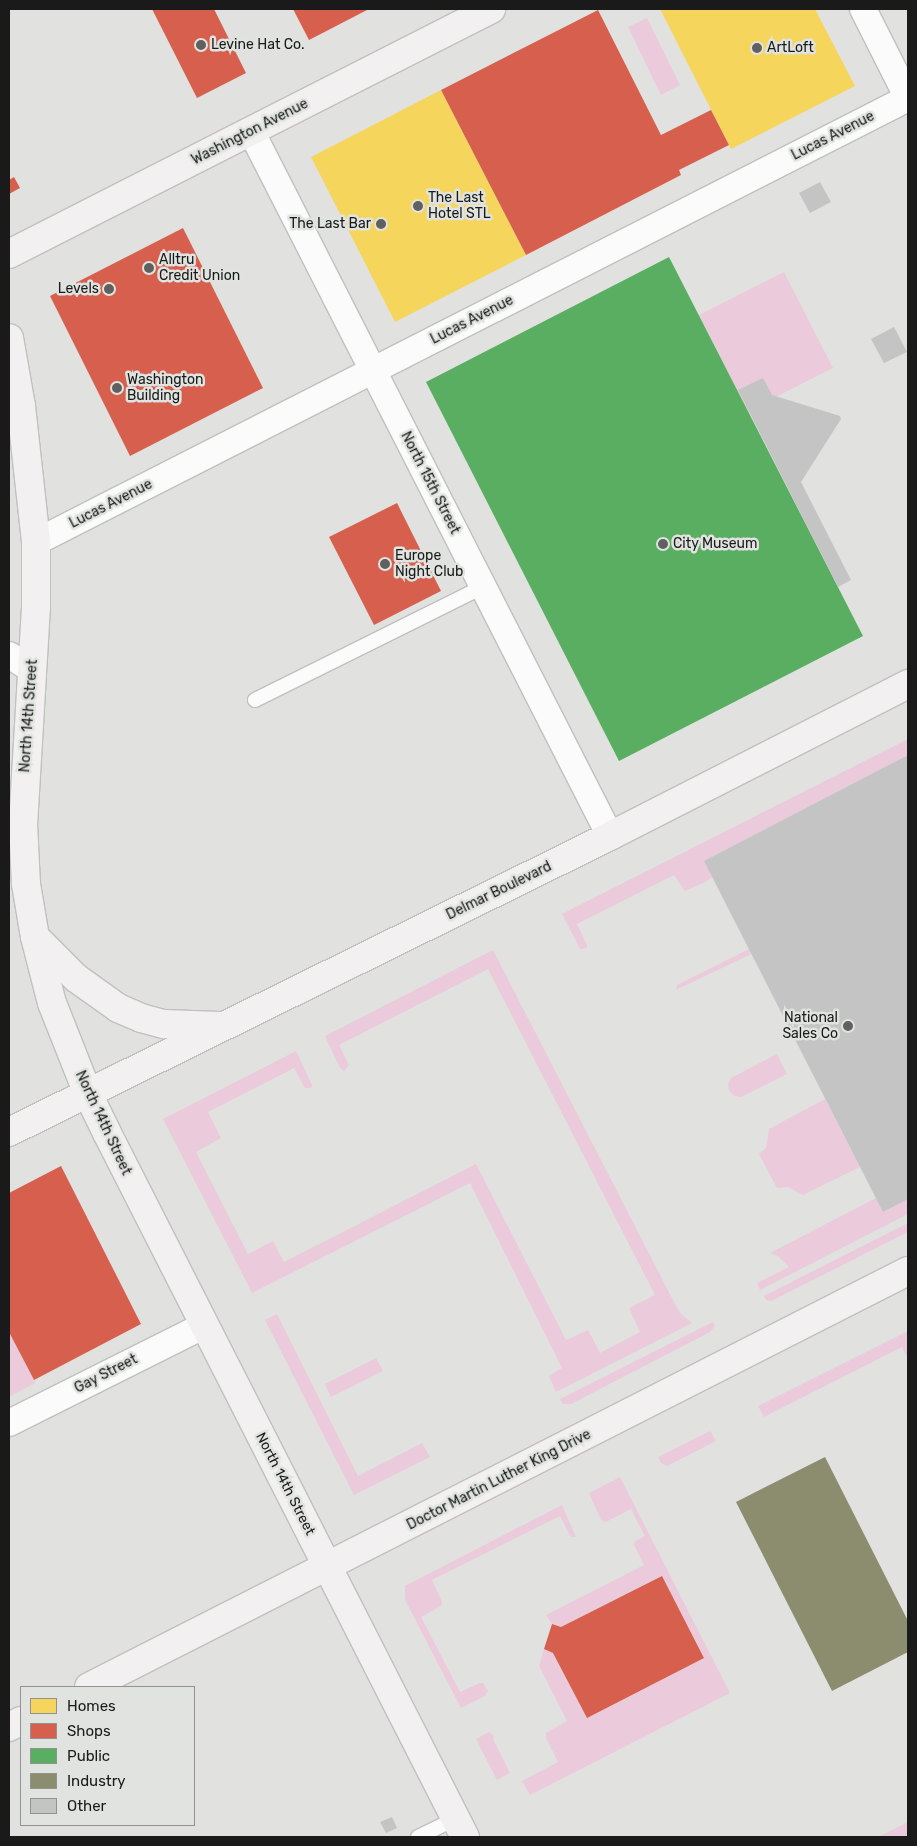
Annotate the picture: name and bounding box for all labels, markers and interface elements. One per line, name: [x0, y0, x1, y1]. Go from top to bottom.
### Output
place label: Levine Hat Co.: [211, 37, 305, 53]
marker: Levine Hat Co.: [195, 39, 207, 51]
place label: ArtLoft: [767, 40, 814, 56]
marker: ArtLoft: [751, 42, 763, 54]
street label: Washington Avenue: [189, 95, 311, 169]
street label: Lucas Avenue: [789, 108, 877, 164]
place label: The Last Hotel STL: [428, 190, 491, 222]
marker: The Last Hotel STL: [412, 200, 424, 212]
place label: The Last Bar: [289, 216, 371, 232]
marker: The Last Bar: [375, 218, 387, 230]
place label: Alltru Credit Union: [159, 252, 240, 284]
marker: Alltru Credit Union: [143, 262, 155, 274]
place label: Levels: [58, 281, 99, 297]
marker: Levels: [103, 283, 115, 295]
street label: Lucas Avenue: [428, 292, 516, 348]
place label: Washington Building: [127, 372, 204, 404]
marker: Washington Building: [111, 382, 123, 394]
street label: North 15th Street: [397, 429, 463, 537]
street label: Lucas Avenue: [67, 476, 155, 532]
place label: City Museum: [673, 536, 758, 552]
marker: City Museum: [657, 538, 669, 550]
place label: Europe Night Club: [395, 548, 463, 580]
marker: Europe Night Club: [379, 558, 391, 570]
street label: North 14th Street: [17, 659, 41, 773]
street label: Delmar Boulevard: [443, 858, 555, 924]
place label: National Sales Co: [782, 1010, 838, 1042]
marker: National Sales Co: [842, 1020, 854, 1032]
street label: North 14th Street: [71, 1068, 135, 1178]
street label: Gay Street: [72, 1351, 140, 1397]
street label: Doctor Martin Luther King Drive: [404, 1426, 594, 1534]
street label: North 14th Street: [252, 1430, 318, 1538]
legend: [20, 1686, 195, 1826]
text: Homes: [67, 1697, 116, 1715]
text: Shops: [67, 1722, 111, 1740]
text: Public: [67, 1747, 110, 1765]
text: Industry: [67, 1772, 126, 1790]
text: Other: [67, 1797, 106, 1815]

